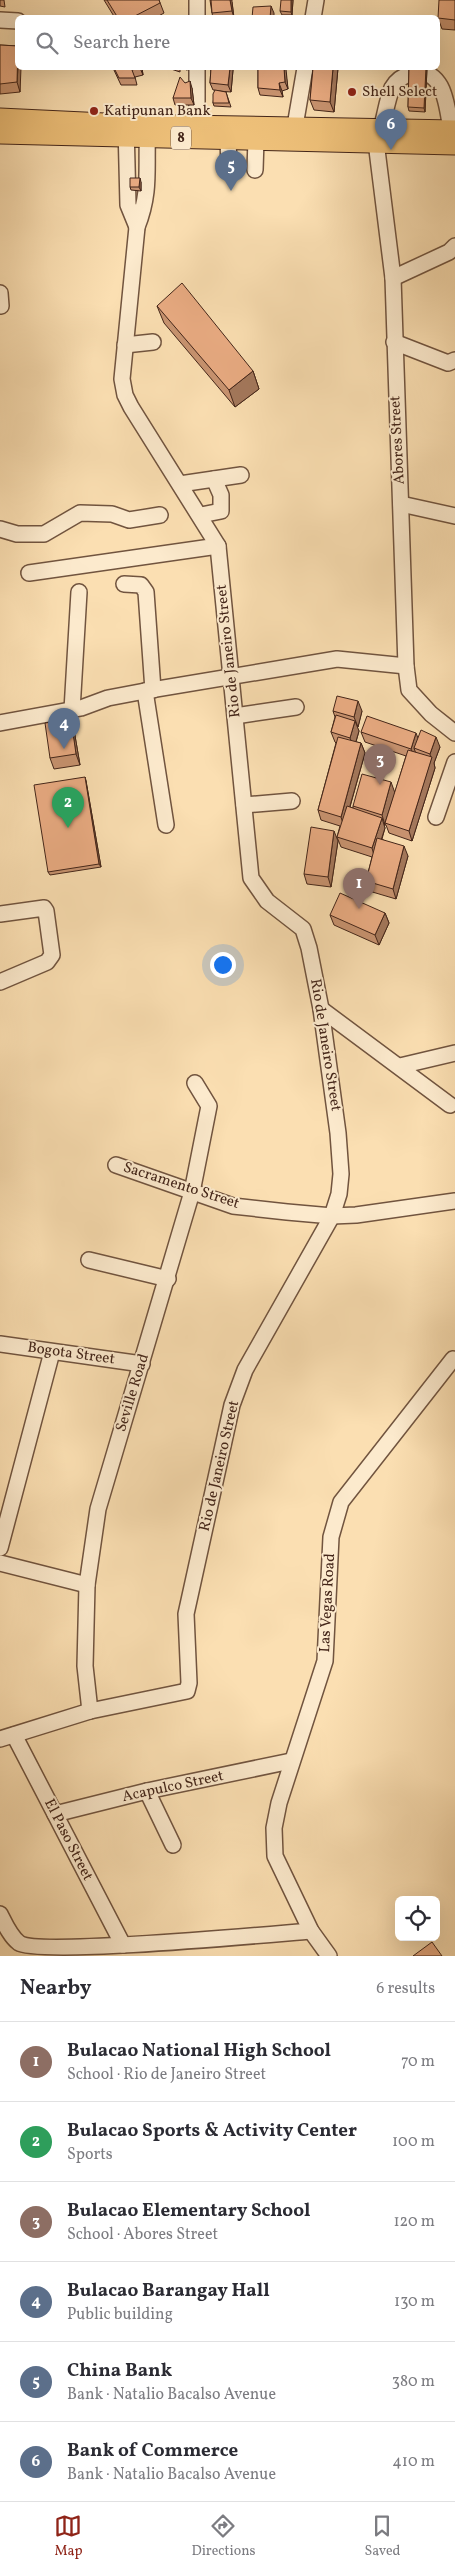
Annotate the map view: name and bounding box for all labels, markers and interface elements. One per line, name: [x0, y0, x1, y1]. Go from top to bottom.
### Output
search box: [15, 15, 440, 70]
icon: search: [33, 29, 61, 57]
text: Search here: [73, 30, 170, 56]
place label: Shell Select: [362, 82, 437, 103]
marker: Shell Select: [346, 86, 358, 98]
place label: Katipunan Bank: [104, 101, 211, 122]
marker: Katipunan Bank: [88, 105, 100, 117]
pin: 6: [375, 109, 407, 150]
road number: 8: [171, 126, 191, 150]
pin: 5: [215, 150, 247, 191]
street label: Abores Street: [385, 395, 411, 485]
street label: Rio de Janeiro Street: [212, 583, 246, 719]
pin: 4: [48, 708, 80, 749]
pin: 3: [364, 744, 396, 785]
pin: 2: [52, 787, 84, 828]
pin: 1: [343, 868, 375, 909]
your location: [210, 952, 236, 978]
street label: Rio de Janeiro Street: [304, 977, 346, 1113]
street label: Sacramento Street: [120, 1157, 242, 1215]
street label: Bogota Street: [26, 1337, 116, 1371]
street label: Seville Road: [111, 1351, 155, 1435]
street label: Rio de Janeiro Street: [195, 1398, 245, 1534]
street label: Las Vegas Road: [315, 1553, 341, 1653]
street label: Acapulco Street: [120, 1766, 226, 1808]
street label: El Paso Street: [38, 1795, 98, 1885]
map controls: [395, 1896, 440, 1941]
button: locate: [395, 1896, 440, 1941]
text: Nearby: [20, 1974, 91, 2003]
text: 6 results: [376, 1978, 435, 2000]
text: Bulacao National High School: [67, 2038, 331, 2064]
text: 1: [33, 2051, 39, 2073]
text: 70 m: [401, 2051, 435, 2073]
text: School · Rio de Janeiro Street: [67, 2064, 266, 2086]
text: Bulacao Sports & Activity Center: [67, 2118, 357, 2144]
text: 2: [32, 2131, 40, 2153]
text: 100 m: [392, 2131, 435, 2153]
text: Sports: [67, 2144, 113, 2166]
text: Bulacao Elementary School: [67, 2198, 310, 2224]
text: 3: [32, 2211, 40, 2233]
text: 120 m: [393, 2211, 435, 2233]
text: School · Abores Street: [67, 2224, 218, 2246]
text: Bulacao Barangay Hall: [67, 2278, 270, 2304]
text: 4: [31, 2291, 41, 2313]
text: 130 m: [394, 2291, 435, 2313]
text: Public building: [67, 2304, 173, 2326]
text: China Bank: [67, 2358, 172, 2384]
text: 5: [32, 2371, 40, 2393]
text: 380 m: [392, 2371, 435, 2393]
text: Bank · Natalio Bacalso Avenue: [67, 2384, 276, 2406]
text: Bank of Commerce: [67, 2438, 238, 2464]
text: 6: [32, 2451, 40, 2473]
text: 410 m: [392, 2451, 435, 2473]
text: Bank · Natalio Bacalso Avenue: [67, 2464, 276, 2486]
tab: Map: [54, 2512, 82, 2561]
tab: Directions: [191, 2512, 256, 2561]
tab: Saved: [364, 2512, 401, 2561]

